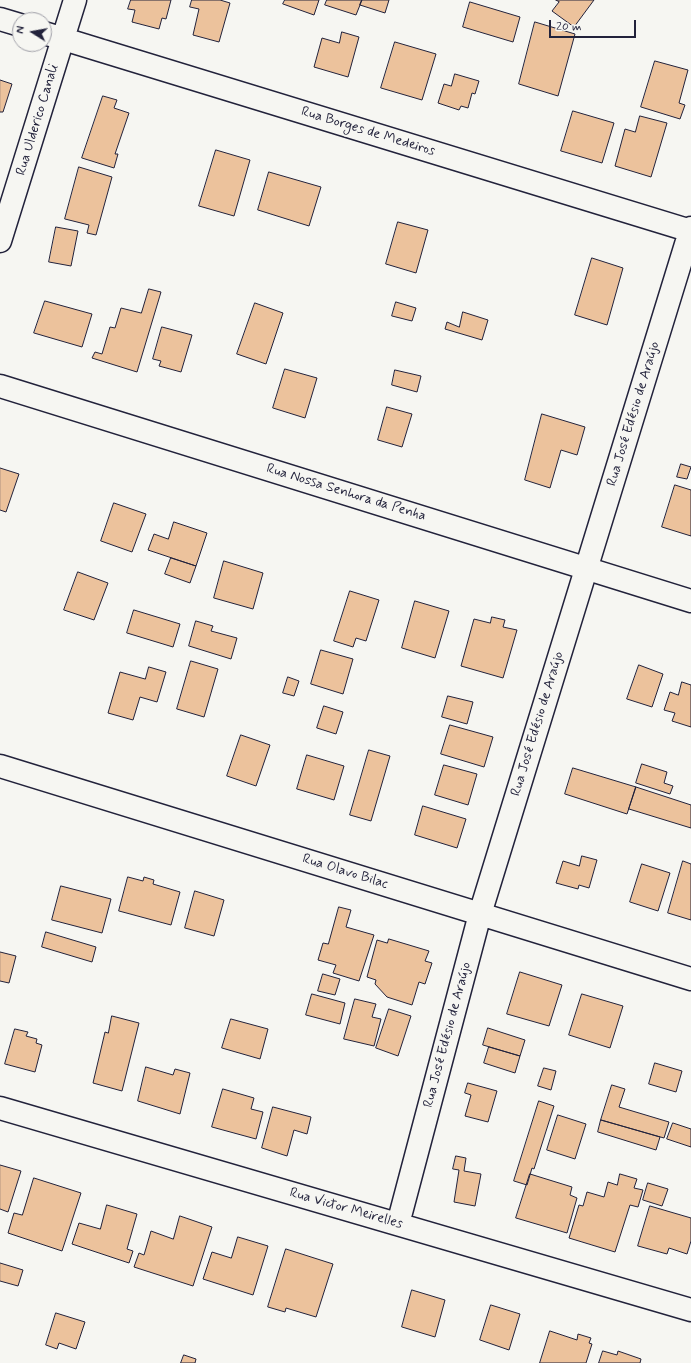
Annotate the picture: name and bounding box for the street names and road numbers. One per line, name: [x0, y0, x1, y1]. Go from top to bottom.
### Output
street label: Rua Ulderico Canali: [13, 62, 63, 178]
street label: Rua Borges de Medeiros: [299, 104, 437, 160]
street label: Rua José Edésio de Araújo: [604, 340, 664, 488]
street label: Rua Nossa Senhora da Penha: [264, 461, 428, 525]
street label: Rua José Edésio de Araújo: [508, 650, 568, 798]
street label: Rua Olavo Bilac: [300, 851, 390, 893]
street label: Rua José Edésio de Araújo: [420, 960, 476, 1110]
street label: Rua Victor Meirelles: [288, 1185, 404, 1233]

